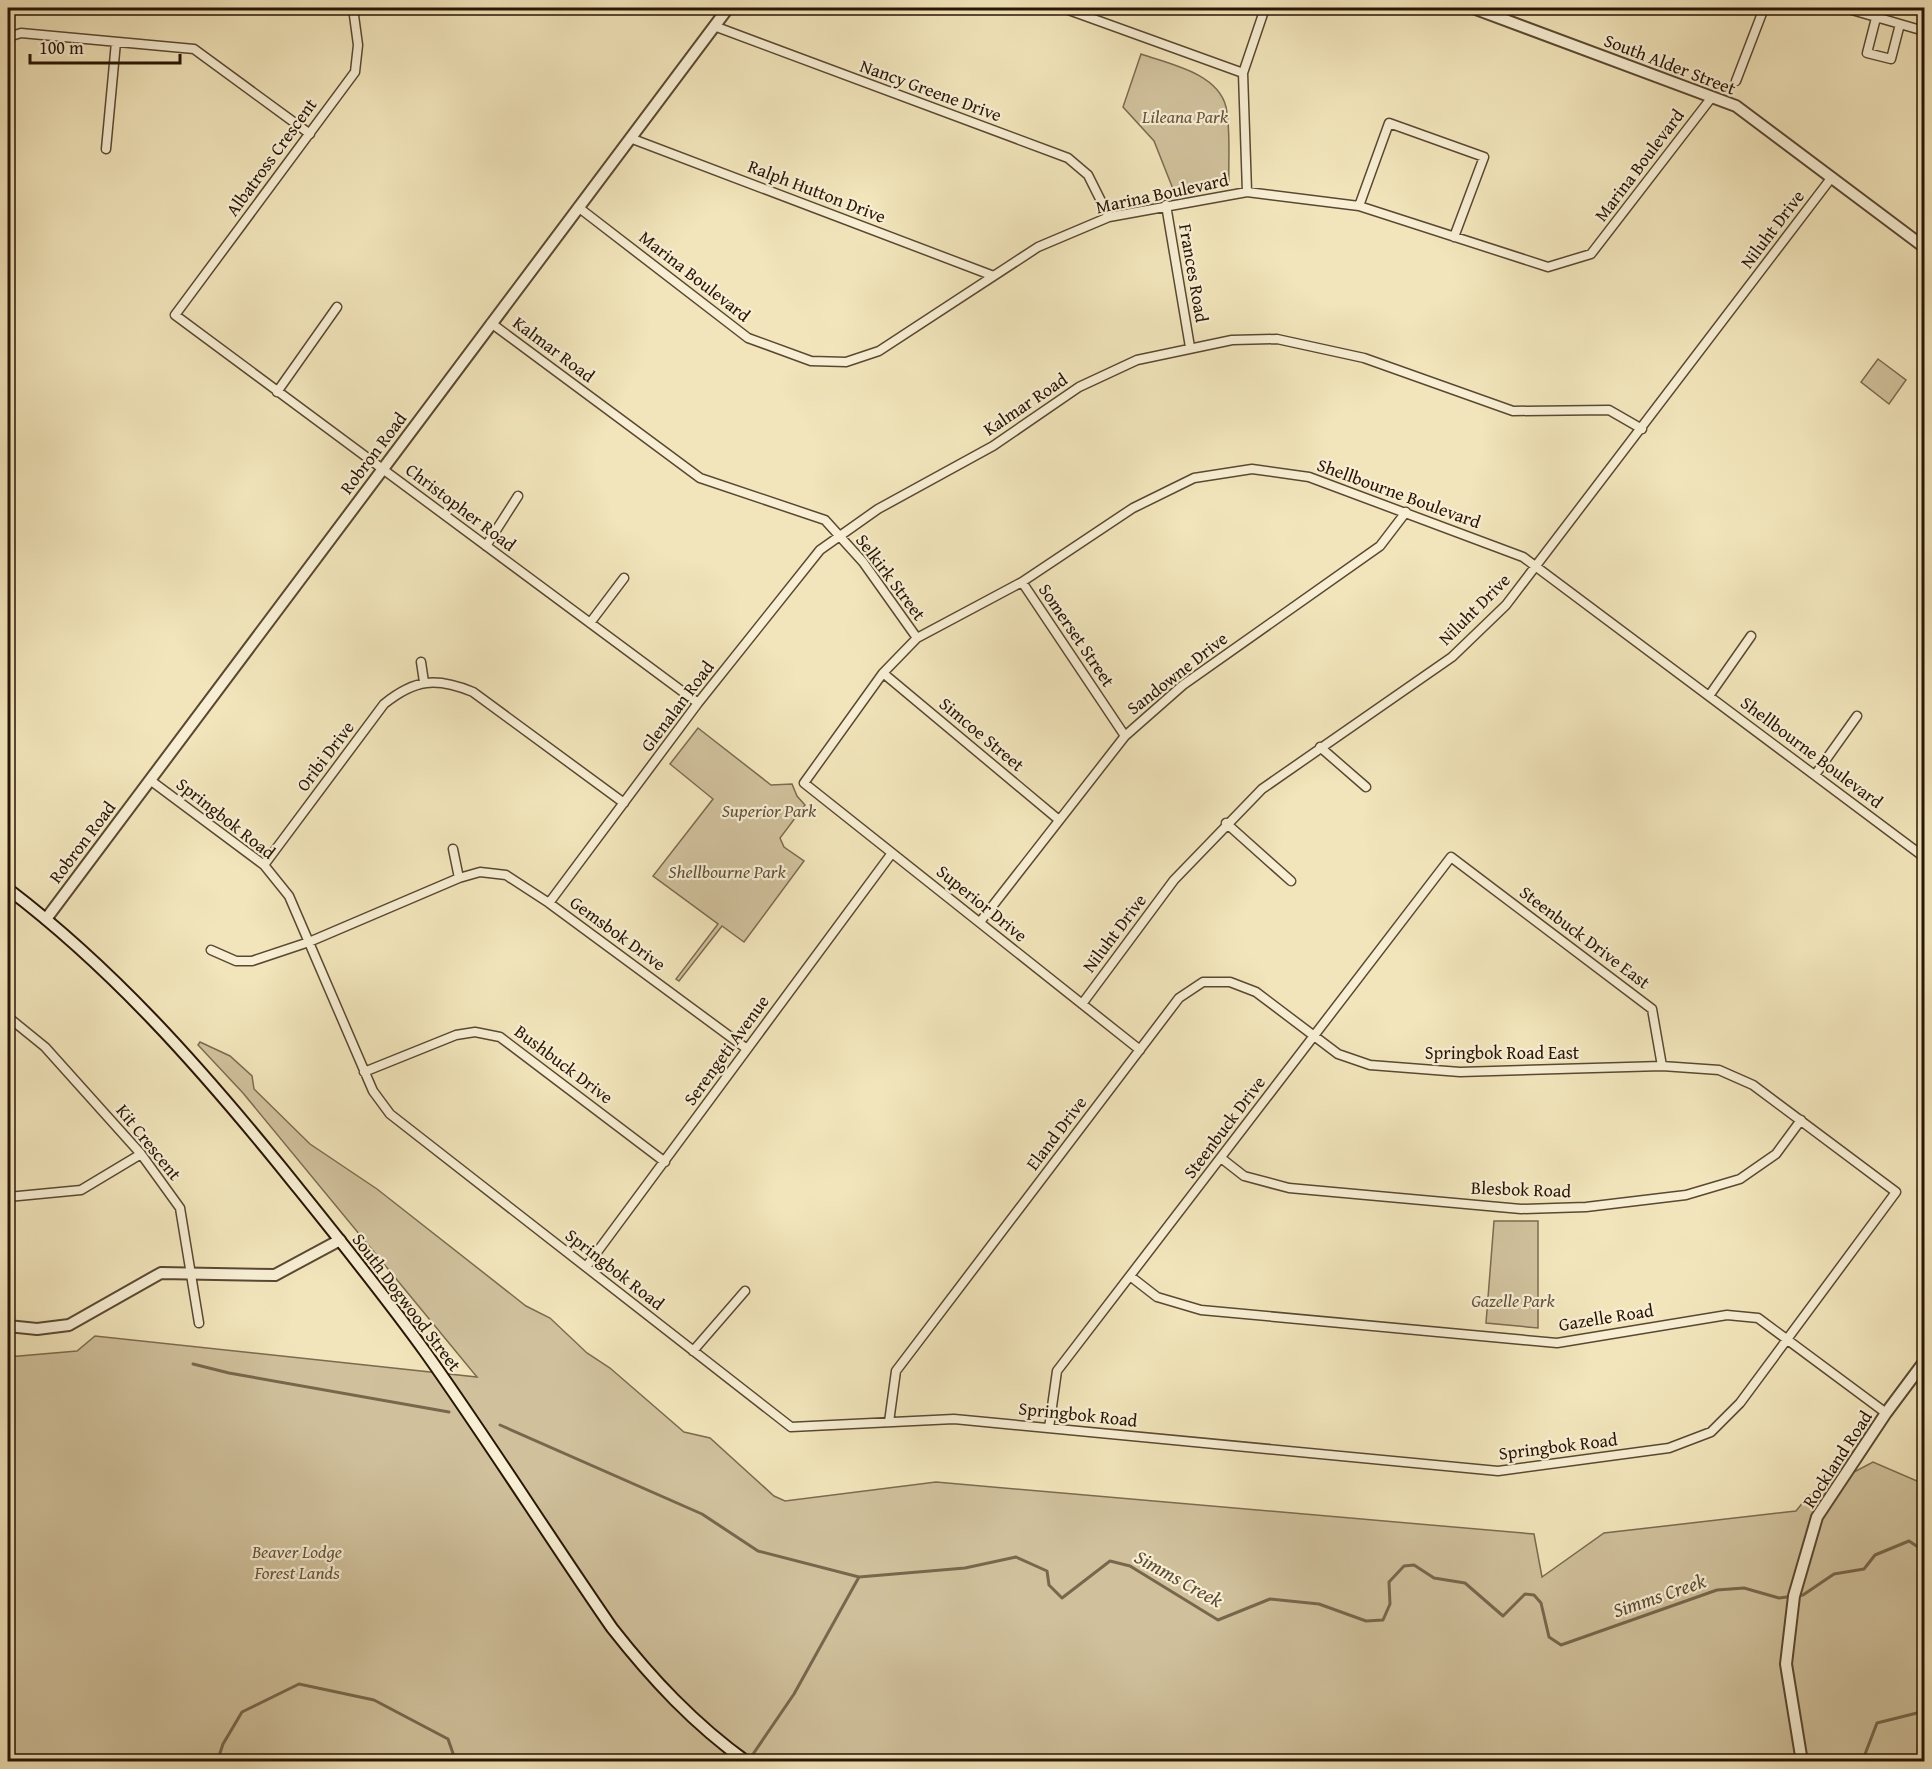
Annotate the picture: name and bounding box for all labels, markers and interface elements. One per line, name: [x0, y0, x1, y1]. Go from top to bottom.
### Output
street label: South Alder Street: [1600, 26, 1740, 102]
scale bar: [30, 27, 180, 65]
text: 100 m: [39, 34, 84, 61]
street label: Nancy Greene Drive: [856, 52, 1006, 128]
street label: Albatross Crescent: [219, 92, 323, 222]
park label: Lileana Park: [1141, 103, 1229, 130]
street label: Marina Boulevard: [1588, 103, 1691, 227]
street label: Ralph Hutton Drive: [744, 152, 890, 230]
street label: Marina Boulevard: [1093, 166, 1231, 220]
street label: Niluht Drive: [1733, 184, 1811, 274]
street label: Frances Road: [1172, 221, 1216, 325]
street label: Marina Boulevard: [634, 224, 757, 328]
street label: Kalmar Road: [507, 309, 601, 389]
street label: Kalmar Road: [977, 366, 1073, 442]
street label: Robron Road: [333, 406, 413, 500]
street label: Shellbourne Boulevard: [1313, 451, 1485, 535]
street label: Christopher Road: [400, 456, 522, 558]
street label: Selkirk Street: [849, 528, 933, 627]
street label: Niluht Drive: [1432, 567, 1516, 651]
street label: Somerset Street: [1032, 578, 1122, 693]
street label: Sandowne Drive: [1121, 625, 1233, 721]
street label: Glenalan Road: [634, 654, 721, 757]
street label: Shellbourne Boulevard: [1735, 689, 1889, 815]
street label: Simcoe Street: [934, 690, 1031, 778]
street label: Oribi Drive: [290, 715, 360, 797]
street label: Springbok Road: [171, 771, 282, 866]
street label: Robron Road: [42, 795, 122, 889]
park label: Superior Park: [722, 797, 817, 824]
park label: Shellbourne Park: [668, 858, 787, 885]
street label: Superior Drive: [931, 858, 1033, 948]
street label: Steenbuck Drive East: [1514, 879, 1657, 996]
street label: Niluht Drive: [1075, 888, 1153, 978]
street label: Gemsbok Drive: [564, 889, 672, 977]
street label: Serengeti Avenue: [677, 989, 775, 1111]
street label: Bushbuck Drive: [509, 1018, 619, 1110]
street label: Springbok Road East: [1425, 1039, 1580, 1066]
street label: Steenbuck Drive: [1176, 1070, 1272, 1184]
street label: Eland Drive: [1019, 1090, 1093, 1176]
street label: Kit Crescent: [110, 1098, 189, 1187]
street label: Blesbok Road: [1470, 1174, 1572, 1204]
street label: Springbok Road: [560, 1222, 671, 1317]
street label: South Dogwood Street: [346, 1227, 468, 1377]
park label: Gazelle Park: [1471, 1287, 1556, 1314]
street label: Gazelle Road: [1557, 1296, 1656, 1338]
street label: Springbok Road: [1017, 1394, 1139, 1434]
street label: Rockland Road: [1795, 1405, 1879, 1513]
street label: Springbok Road: [1497, 1425, 1619, 1467]
park label: Beaver Lodge Forest Lands: [251, 1538, 342, 1586]
water label: Simms Creek: [1130, 1542, 1229, 1615]
water label: Simms Creek: [1609, 1565, 1710, 1624]

